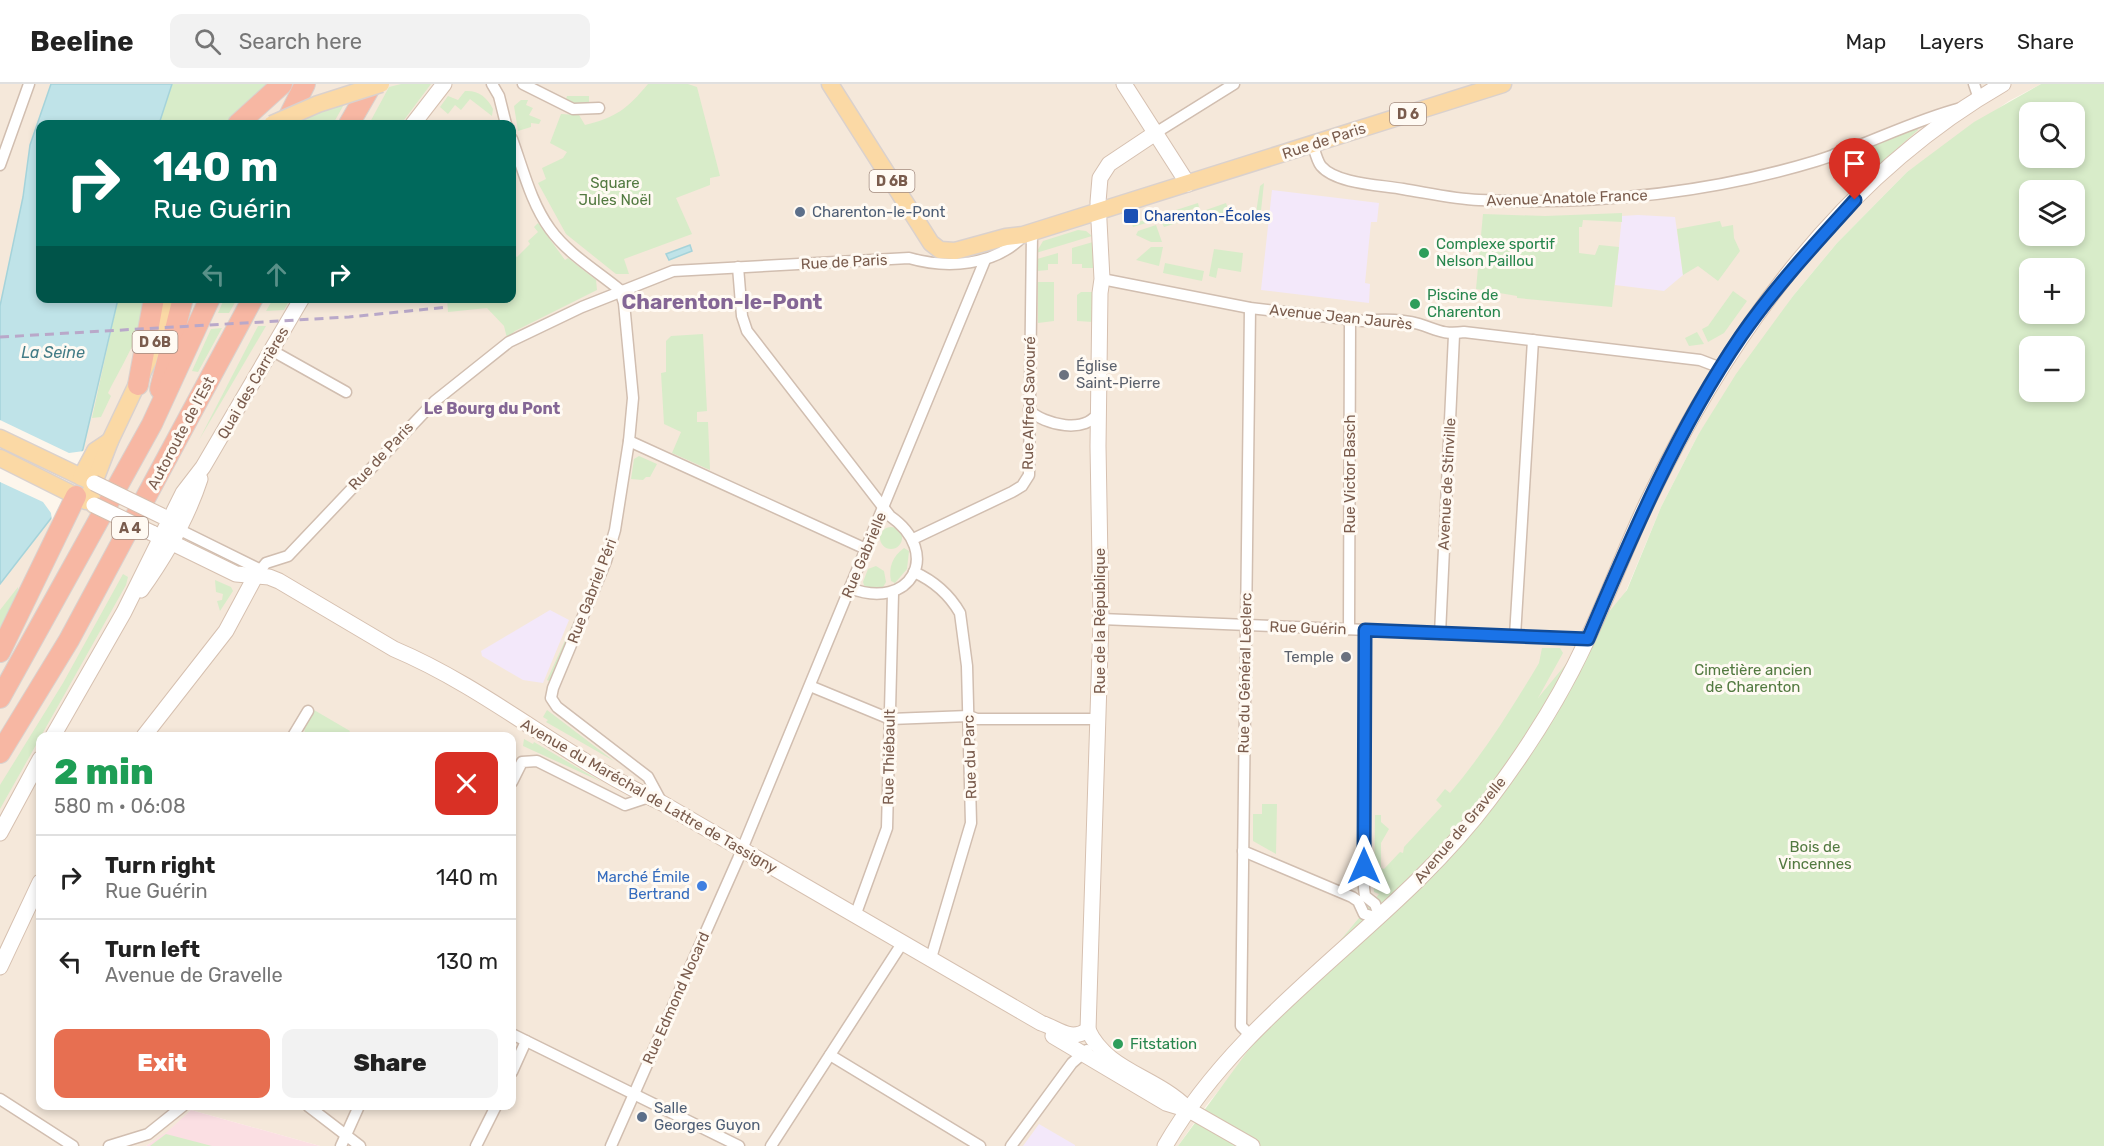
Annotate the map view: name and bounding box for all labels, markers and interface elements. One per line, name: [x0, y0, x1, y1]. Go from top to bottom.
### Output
search box: [170, 14, 590, 68]
text: Beeline: [30, 25, 134, 58]
icon: search: [191, 25, 224, 58]
text: Search here: [239, 28, 362, 55]
text: Map: [1845, 29, 1886, 54]
text: Layers: [1919, 29, 1984, 54]
text: Share: [2017, 29, 2074, 54]
map controls: [2019, 102, 2085, 402]
button: search: [2019, 102, 2085, 168]
road number: D 6: [1390, 103, 1426, 125]
street label: Rue de Paris: [1280, 119, 1368, 163]
pin: [1829, 138, 1880, 200]
text: 140 m: [153, 142, 279, 192]
icon: right: [54, 144, 132, 222]
icon: arrive: [1838, 147, 1871, 180]
road number: D 6B: [870, 170, 914, 192]
park label: Square Jules Noël: [579, 174, 651, 209]
button: layers: [2019, 180, 2085, 246]
street label: Avenue Anatole France: [1486, 186, 1648, 210]
text: Rue Guérin: [153, 193, 292, 225]
place label: Charenton-le-Pont: [812, 203, 945, 221]
marker: Charenton-le-Pont: [793, 205, 807, 219]
marker: Charenton-Écoles: [1122, 207, 1140, 225]
place label: Charenton-Écoles: [1144, 207, 1271, 225]
place label: Complexe sportif Nelson Paillou: [1436, 235, 1555, 270]
marker: Complexe sportif Nelson Paillou: [1417, 246, 1431, 260]
street label: Rue de Paris: [800, 251, 888, 273]
icon: left: [197, 258, 230, 291]
icon: ahead: [260, 258, 293, 291]
icon: right: [323, 258, 356, 291]
button: +: [2019, 258, 2085, 324]
place label: Piscine de Charenton: [1427, 286, 1501, 321]
district label: Charenton-le-Pont: [622, 289, 823, 314]
marker: Piscine de Charenton: [1408, 297, 1422, 311]
street label: Avenue Jean Jaurès: [1269, 301, 1414, 333]
street label: Quai des Carrières: [214, 323, 293, 442]
road number: D 6B: [132, 331, 178, 353]
street label: Rue Alfred Savouré: [1019, 336, 1039, 470]
button: −: [2019, 336, 2085, 402]
water label: La Seine: [21, 343, 85, 362]
place label: Église Saint-Pierre: [1076, 357, 1160, 392]
marker: Église Saint-Pierre: [1057, 368, 1071, 382]
street label: Autoroute de l’Est: [144, 373, 218, 493]
district label: Le Bourg du Pont: [424, 399, 561, 418]
street label: Rue Victor Basch: [1341, 414, 1359, 534]
street label: Avenue de Stinville: [1435, 417, 1459, 551]
street label: Rue de Paris: [345, 418, 417, 494]
street label: Rue Gabrielle: [838, 509, 890, 601]
road number: A 4: [112, 517, 148, 539]
street label: Rue Gabriel Péri: [564, 536, 620, 646]
street label: Rue de la République: [1091, 548, 1109, 694]
street label: Rue du Général Leclerc: [1235, 593, 1255, 753]
street label: Rue Guérin: [1269, 618, 1347, 638]
place label: Temple: [1284, 648, 1334, 666]
marker: Temple: [1339, 650, 1353, 664]
park label: Cimetière ancien de Charenton: [1694, 661, 1812, 696]
street label: Rue Thiébault: [879, 709, 899, 805]
street label: Avenue du Maréchal de Lattre de Tassigny: [518, 715, 780, 877]
street label: Rue du Parc: [960, 715, 980, 799]
text: 2 min: [54, 750, 154, 793]
button: close: [435, 752, 498, 815]
street label: Avenue de Gravelle: [1410, 773, 1510, 887]
text: 580 m · 06:08: [54, 794, 186, 818]
position arrow: [1332, 834, 1396, 898]
park label: Bois de Vincennes: [1778, 838, 1852, 873]
text: Turn right: [105, 852, 215, 879]
icon: right: [54, 861, 87, 894]
text: 140 m: [436, 864, 498, 891]
place label: Marché Émile Bertrand: [597, 868, 690, 903]
text: Rue Guérin: [105, 879, 208, 903]
marker: Marché Émile Bertrand: [695, 879, 709, 893]
street label: Rue Edmond Nocard: [639, 929, 713, 1067]
text: Turn left: [105, 936, 200, 963]
icon: left: [54, 945, 87, 978]
text: 130 m: [436, 948, 498, 975]
text: Avenue de Gravelle: [105, 963, 283, 987]
button: Exit: [54, 1029, 270, 1098]
button: Share: [282, 1029, 498, 1098]
place label: Fitstation: [1130, 1035, 1197, 1053]
marker: Fitstation: [1111, 1037, 1125, 1051]
place label: Salle Georges Guyon: [654, 1099, 760, 1134]
marker: Salle Georges Guyon: [635, 1110, 649, 1124]

